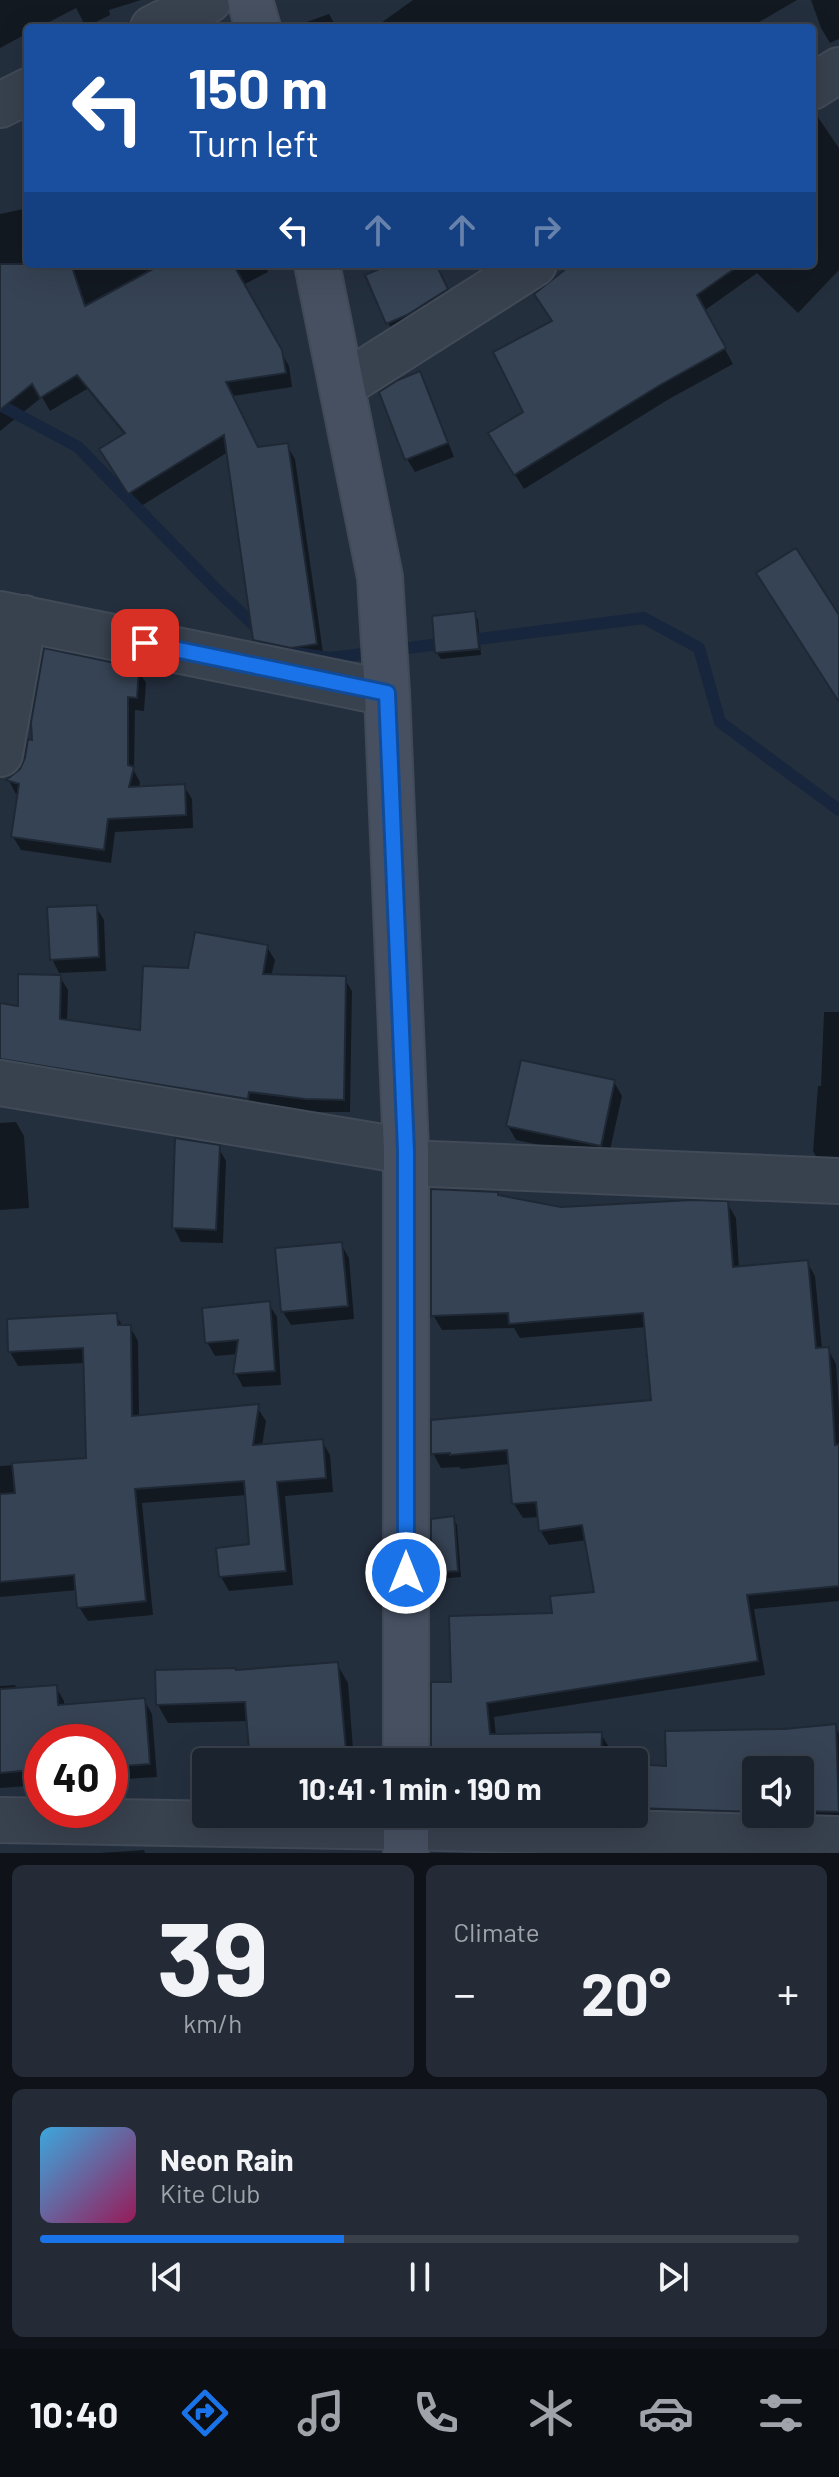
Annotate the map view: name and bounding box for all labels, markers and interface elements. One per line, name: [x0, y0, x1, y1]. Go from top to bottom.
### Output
text: 150 m: [188, 53, 328, 120]
icon: left: [56, 56, 160, 160]
text: Turn left: [188, 121, 319, 164]
icon: left: [272, 208, 316, 252]
icon: ahead: [356, 208, 400, 252]
icon: ahead: [440, 208, 484, 252]
icon: right: [524, 208, 568, 252]
pin: [111, 609, 179, 677]
icon: arrive: [123, 621, 167, 665]
position arrow: [364, 1531, 448, 1615]
speed limit sign: 40: [24, 1724, 128, 1828]
map controls: [742, 1756, 814, 1828]
button: sound: [742, 1756, 814, 1828]
text: 10:41 · 1 min · 190 m: [298, 1770, 542, 1806]
text: 39: [157, 1892, 268, 2017]
text: Climate: [454, 1916, 540, 1947]
text: 20°: [581, 1956, 671, 2028]
text: −: [454, 1966, 476, 2019]
text: +: [777, 1966, 799, 2019]
text: km/h: [183, 2007, 242, 2038]
text: Neon Rain: [160, 2141, 294, 2177]
text: Kite Club: [160, 2177, 261, 2208]
icon: previous: [145, 2255, 189, 2299]
icon: pause: [398, 2255, 442, 2299]
icon: next: [651, 2255, 695, 2299]
icon: directions: [177, 2385, 233, 2441]
icon: music: [293, 2385, 349, 2441]
icon: phone: [408, 2385, 464, 2441]
icon: climate: [523, 2385, 579, 2441]
icon: car: [638, 2385, 694, 2441]
icon: filters: [753, 2385, 809, 2441]
text: 10:40: [30, 2392, 118, 2435]

